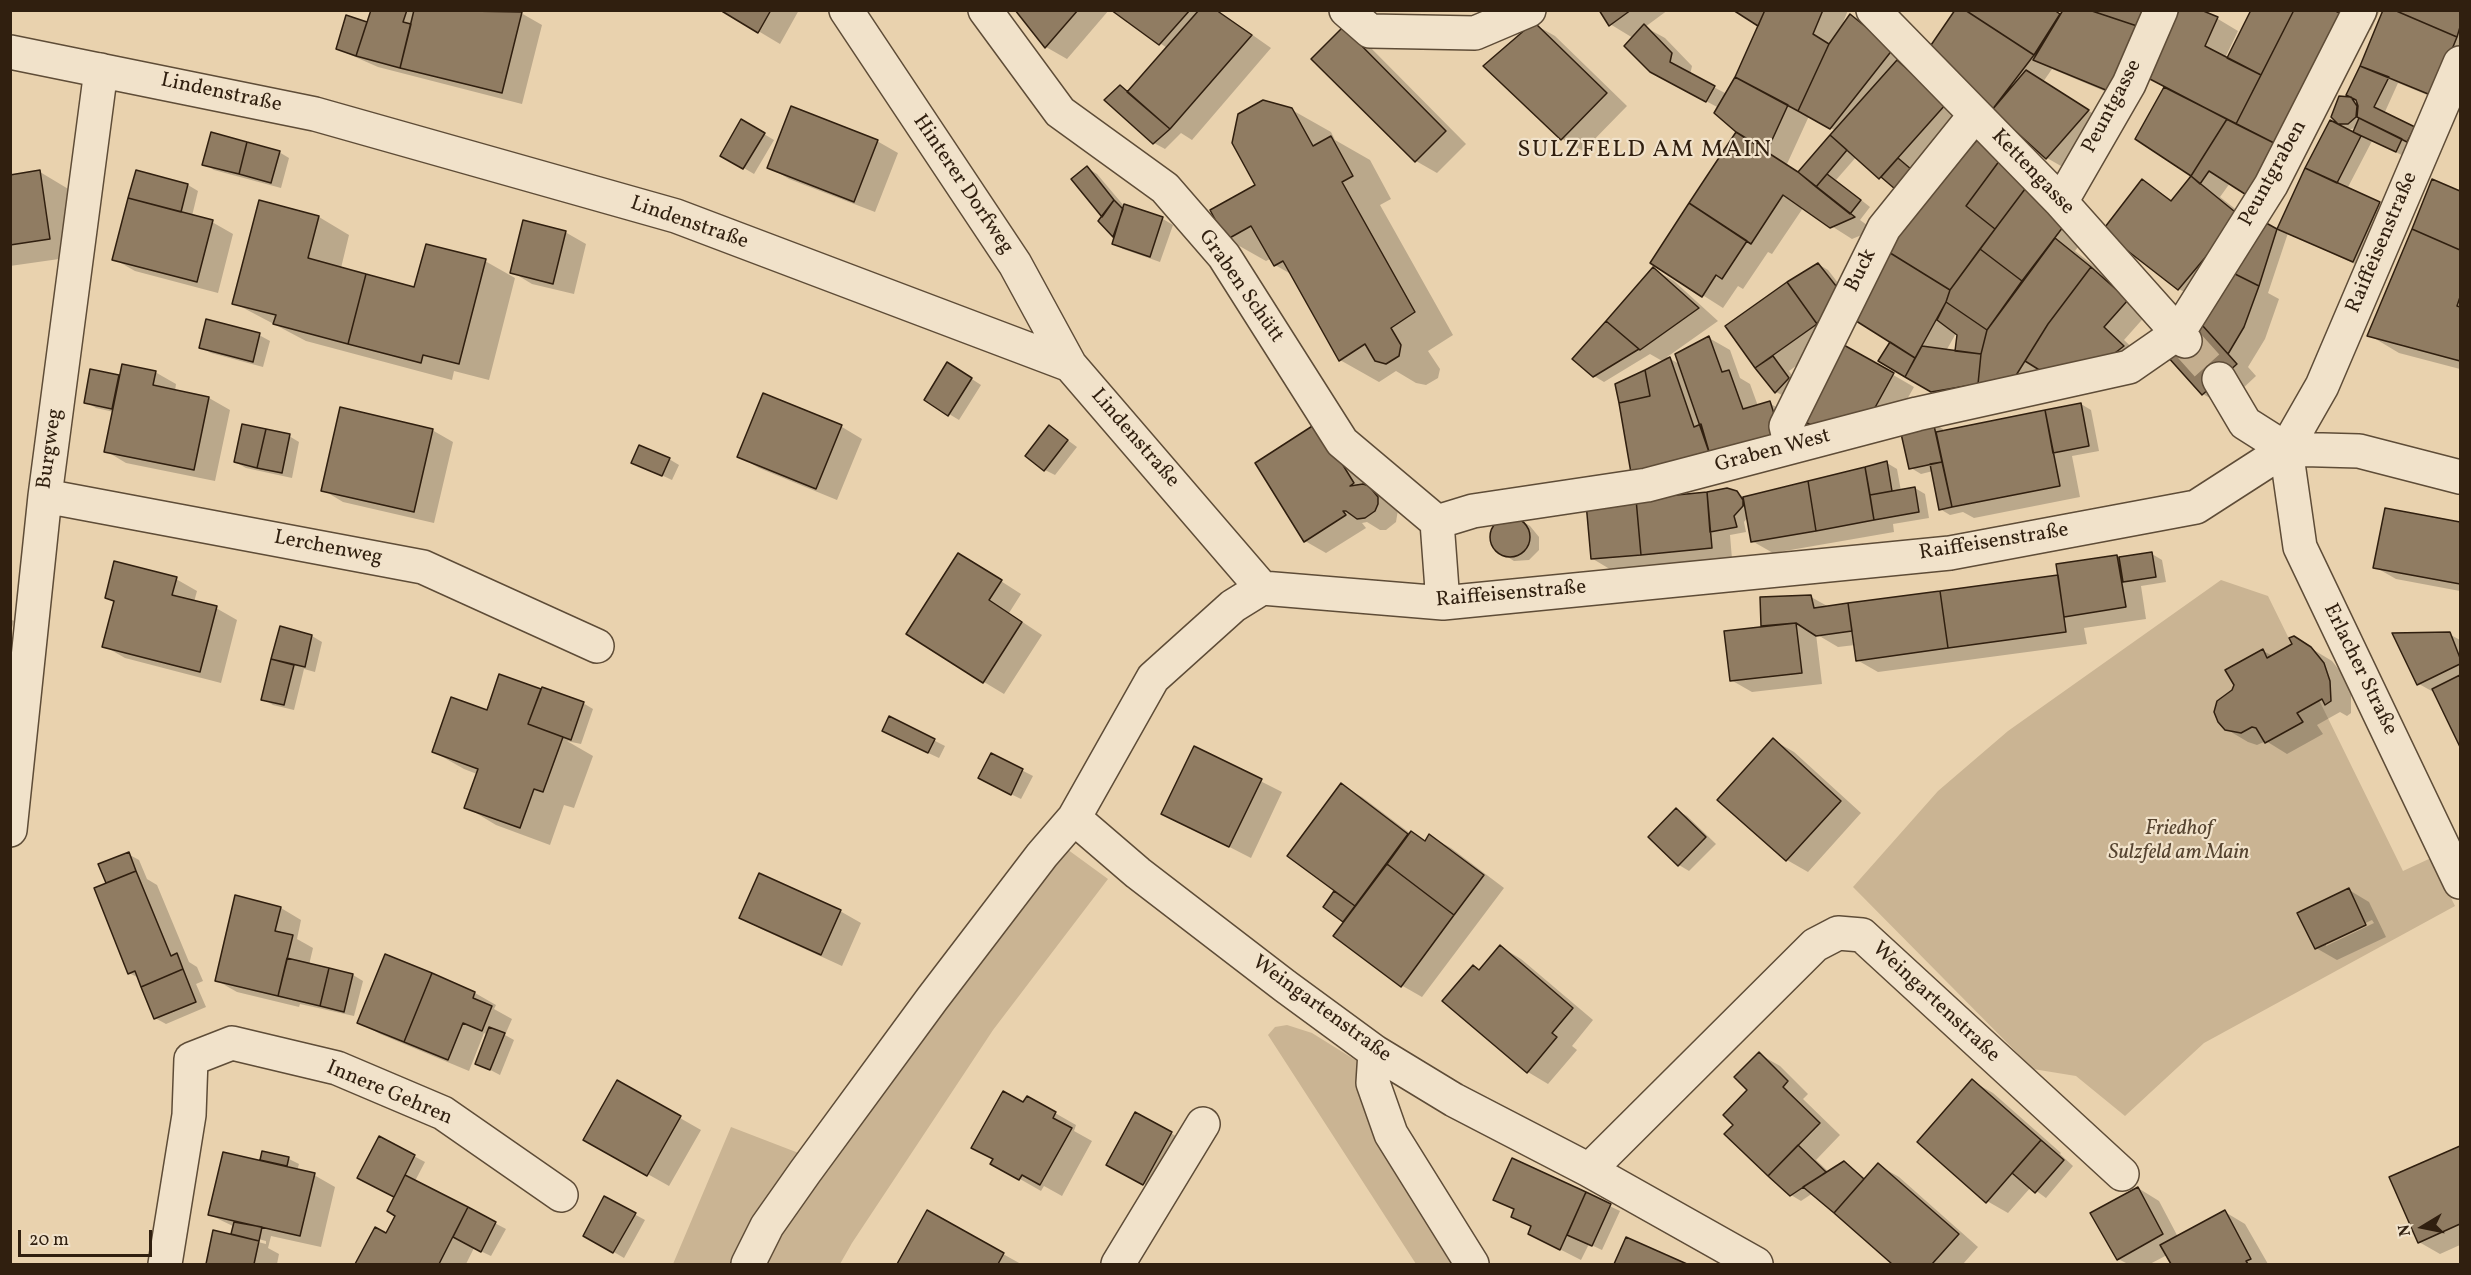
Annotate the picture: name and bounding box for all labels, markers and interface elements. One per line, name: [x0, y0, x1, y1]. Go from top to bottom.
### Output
street label: Peuntgasse: [2078, 56, 2148, 158]
street label: Lindenstraße: [158, 69, 284, 119]
street label: Hinterer Dorfweg: [906, 110, 1018, 260]
street label: Peuntgraben: [2235, 117, 2313, 231]
street label: Kettengasse: [1985, 125, 2079, 221]
district label: SULZFELD AM MAIN: [1517, 138, 1773, 166]
street label: Raiffeisenstraße: [2342, 169, 2424, 317]
street label: Lindenstraße: [627, 192, 751, 256]
street label: Graben Schütt: [1192, 226, 1288, 348]
street label: Buck: [1841, 245, 1883, 297]
street label: Lindenstraße: [1084, 384, 1184, 494]
street label: Burgweg: [33, 407, 69, 491]
street label: Graben West: [1713, 424, 1833, 480]
street label: Raiffeisenstraße: [1917, 519, 2071, 567]
street label: Lerchenweg: [271, 526, 385, 572]
street label: Raiffeisenstraße: [1435, 576, 1587, 614]
street label: Erlacher Straße: [2316, 600, 2402, 740]
park label: Friedhof Sulzfeld am Main: [2109, 817, 2249, 867]
street label: Weingartenstraße: [1866, 937, 2004, 1069]
street label: Weingartenstraße: [1246, 951, 1396, 1069]
street label: Innere Gehren: [322, 1056, 456, 1132]
north arrow: [2393, 1197, 2453, 1257]
scale bar: [21, 1218, 154, 1256]
text: N: [2393, 1222, 2417, 1238]
text: 20 m: [29, 1228, 69, 1253]

